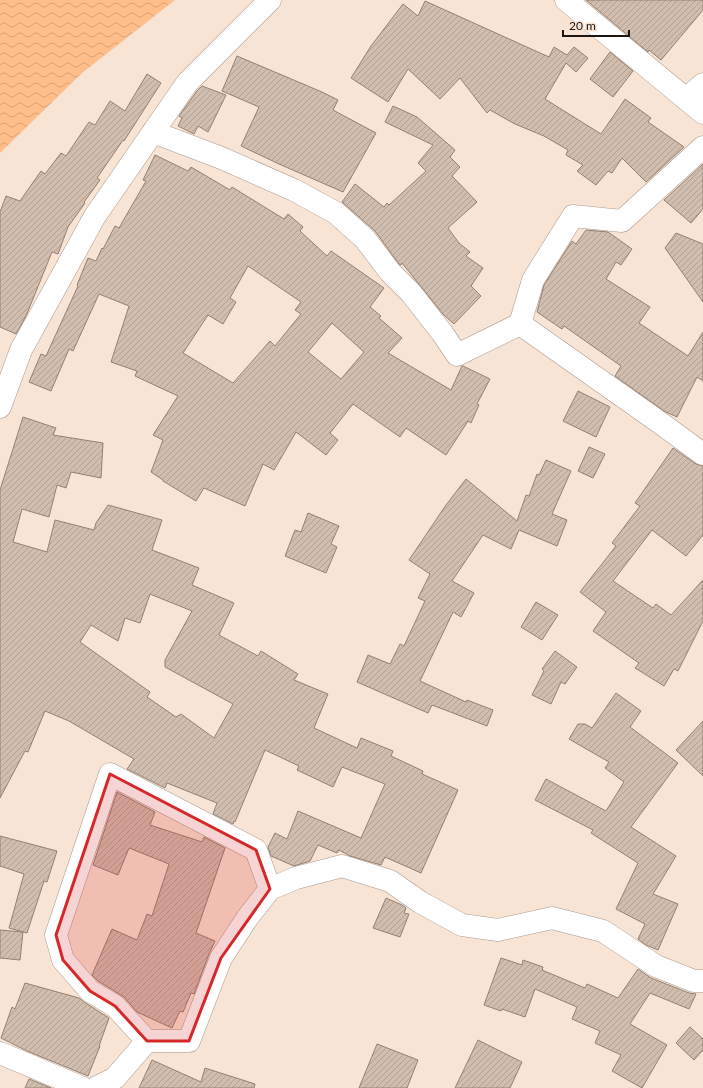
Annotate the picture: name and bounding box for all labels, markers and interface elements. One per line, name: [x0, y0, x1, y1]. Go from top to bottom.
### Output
scale bar: [563, 12, 629, 38]
text: 20 m: [569, 18, 596, 33]

